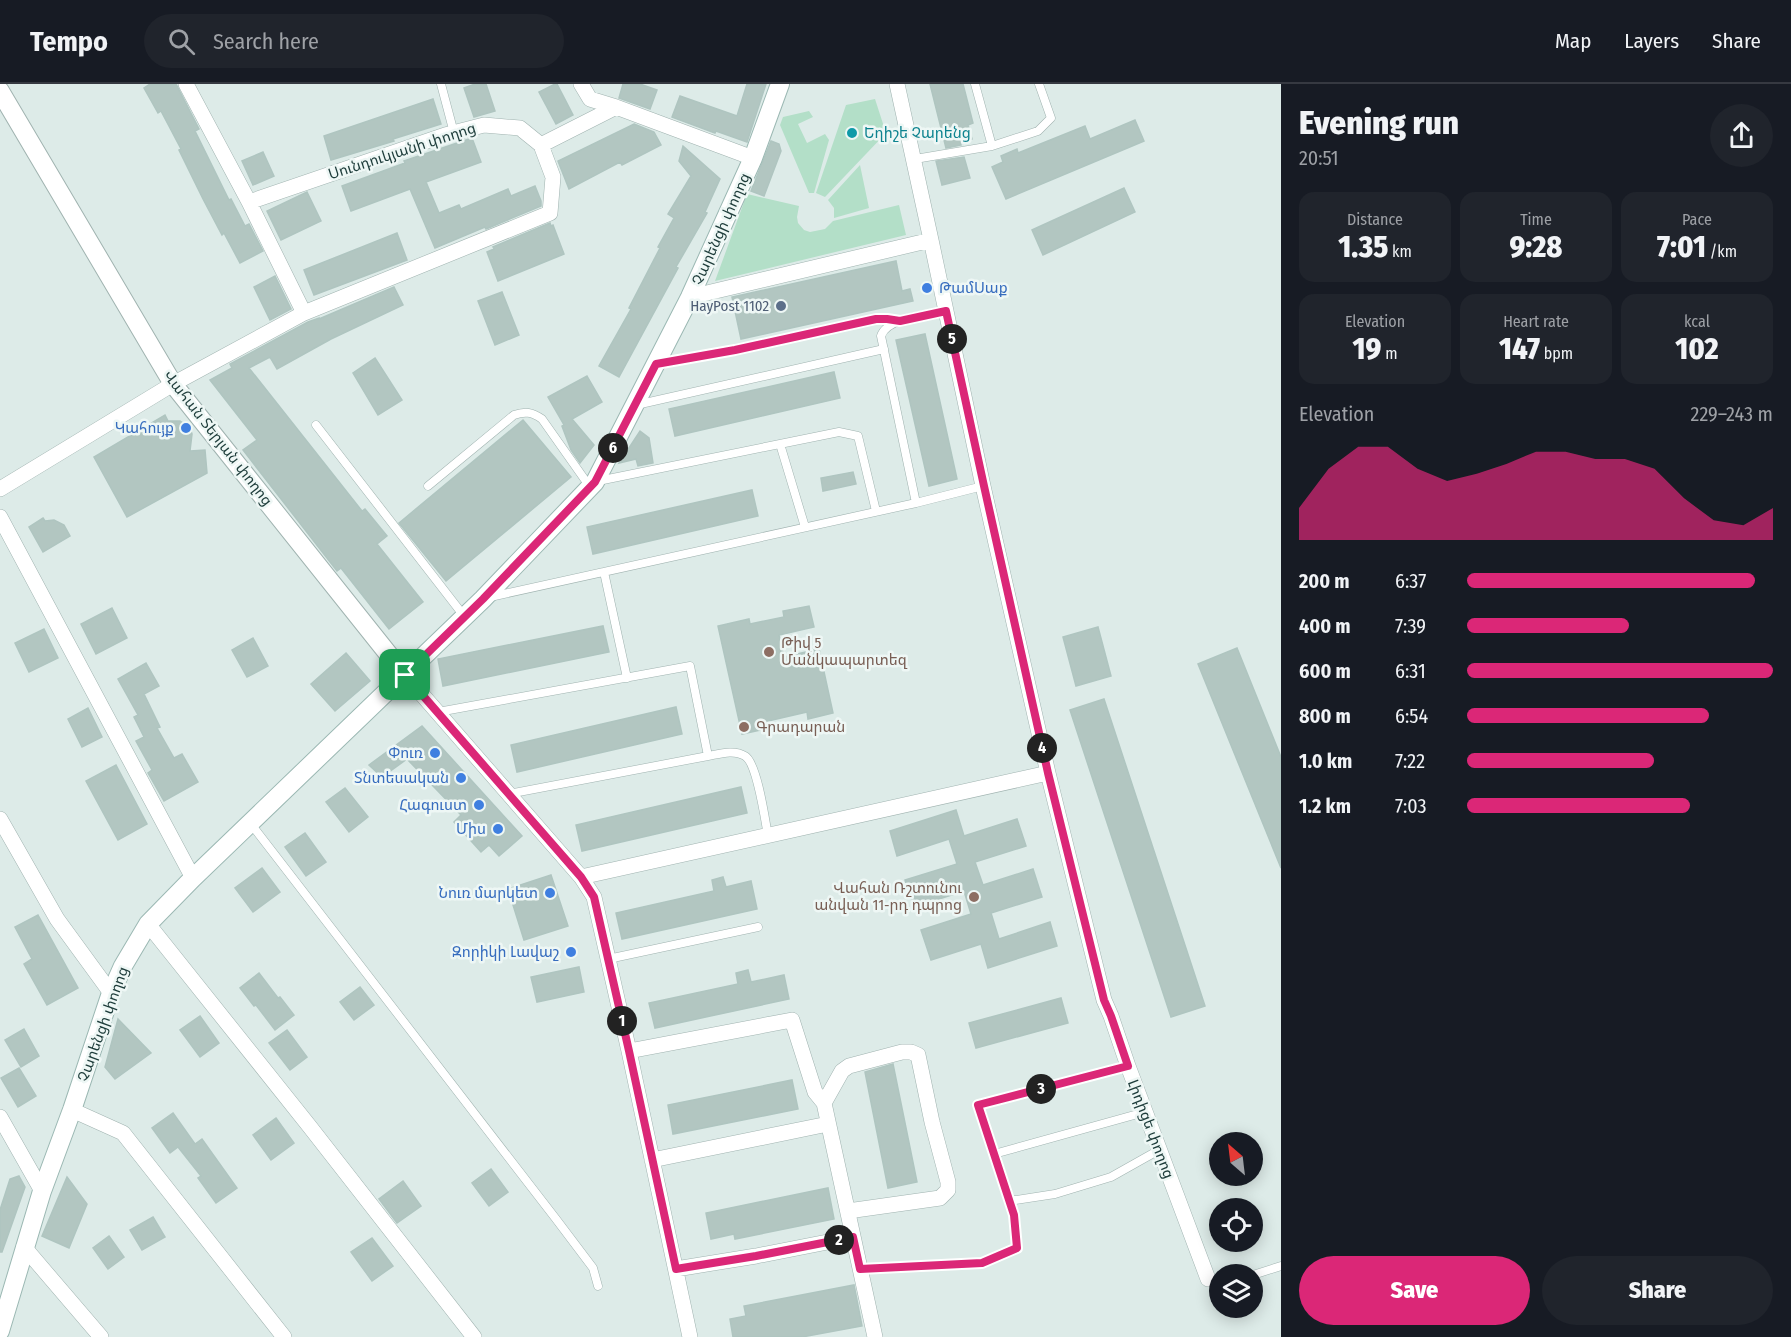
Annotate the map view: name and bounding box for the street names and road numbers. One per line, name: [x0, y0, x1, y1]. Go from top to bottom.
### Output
street label: Սունդուկյանի փողոց: [326, 119, 478, 183]
street label: Չարենցի փողոց: [688, 170, 754, 288]
street label: Վահան Տերյան փողոց: [160, 367, 276, 509]
street label: Չարենցի փողոց: [74, 964, 132, 1084]
street label: Լիդիցե փողոց: [1124, 1077, 1178, 1181]

